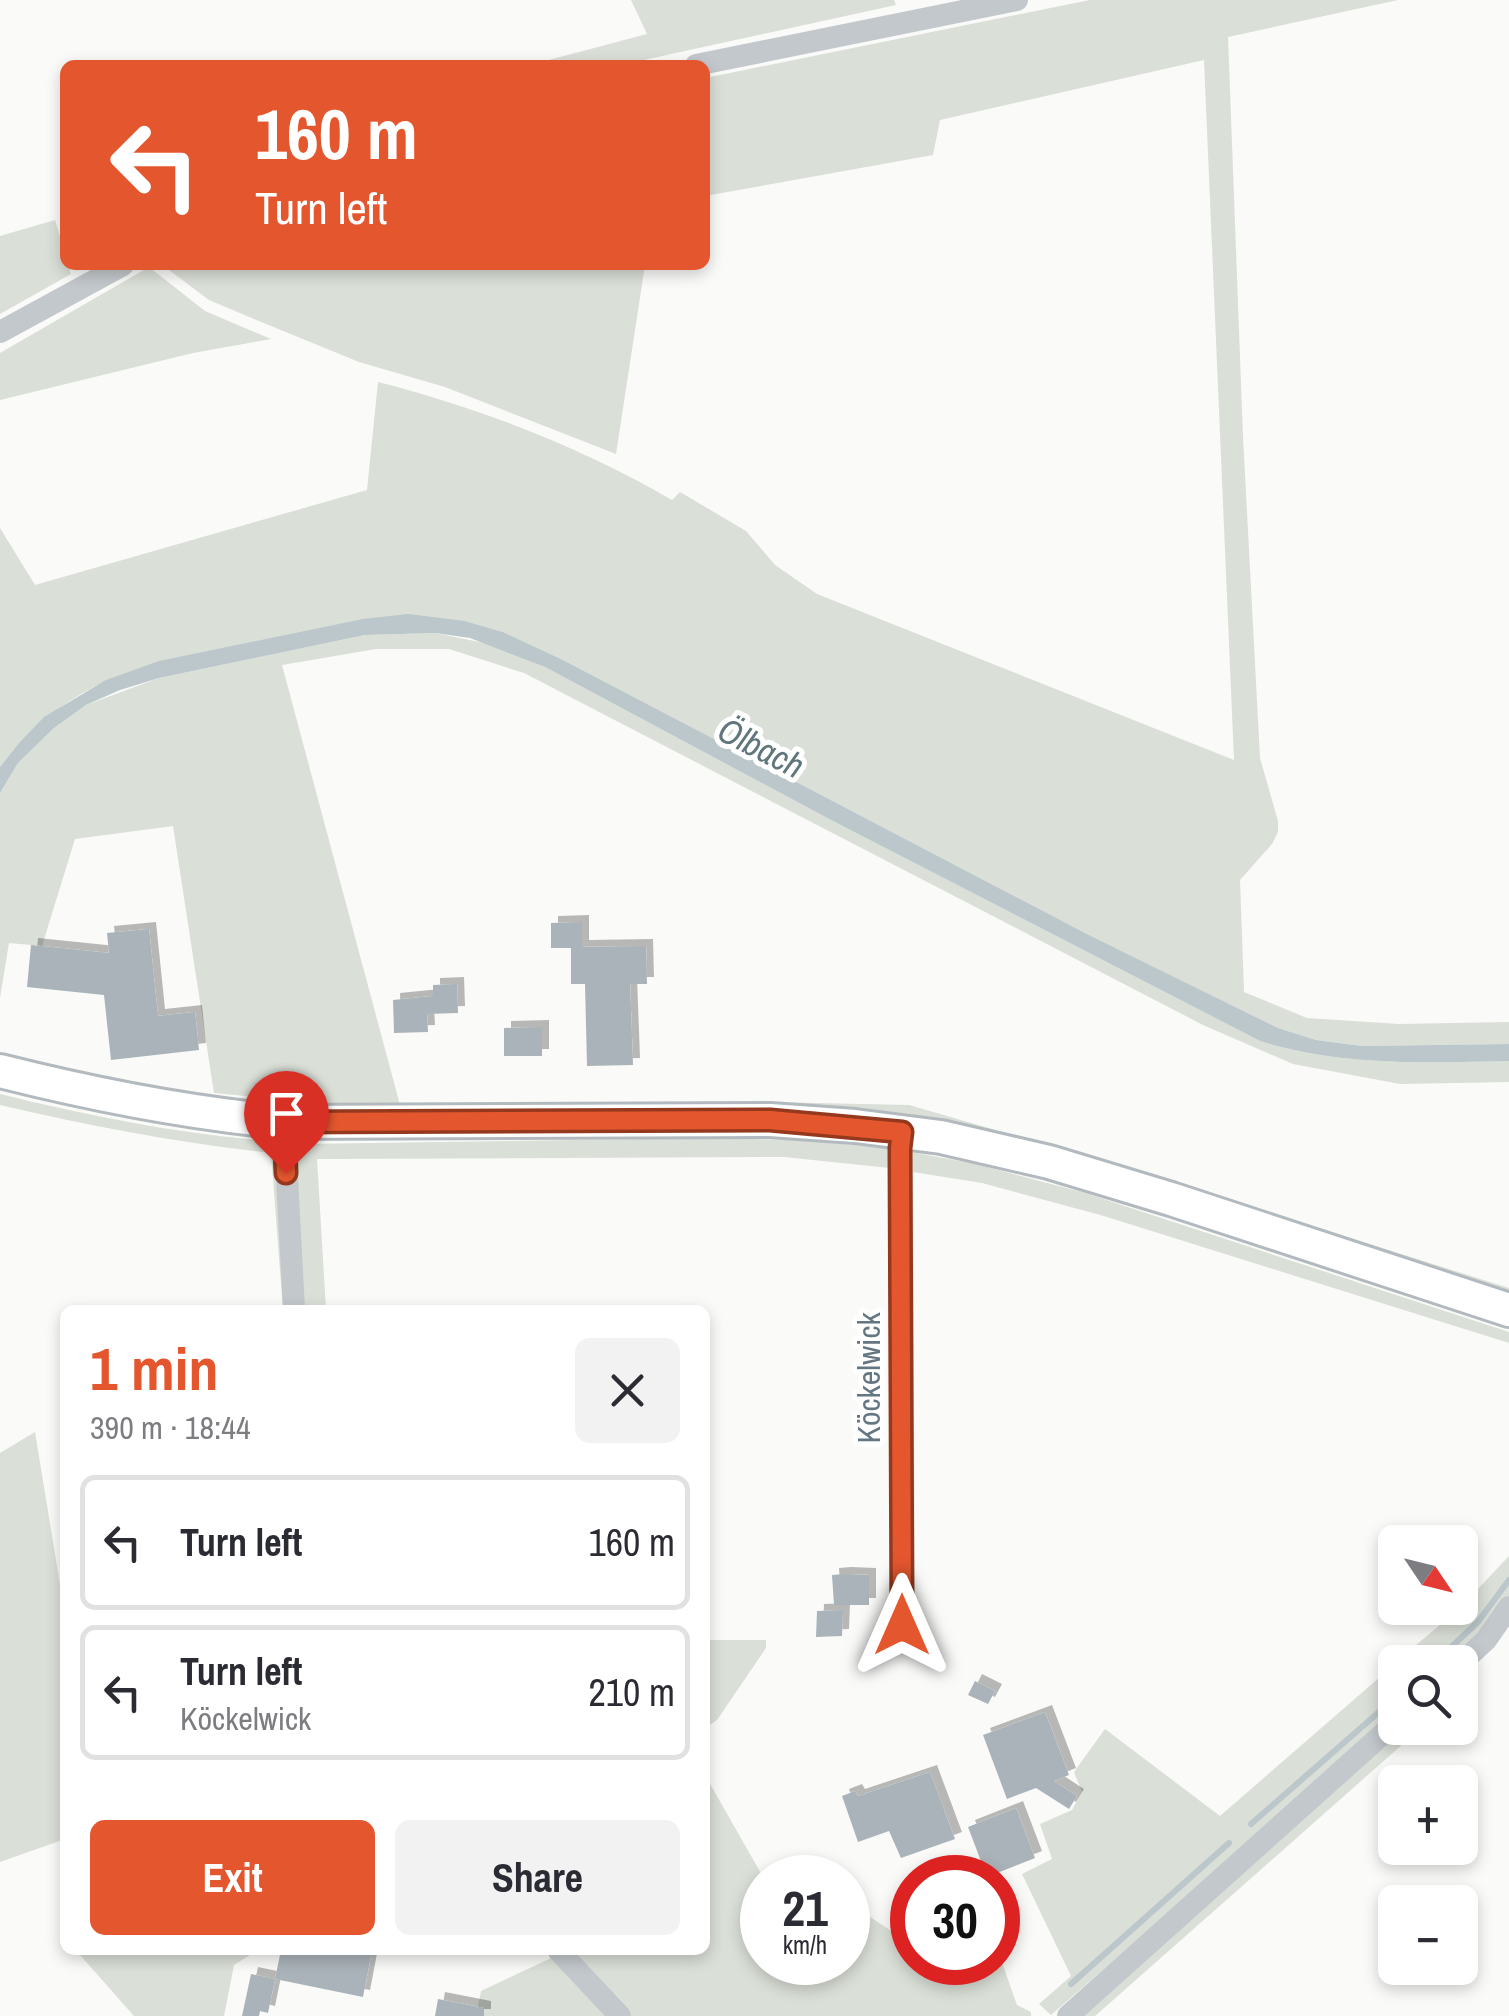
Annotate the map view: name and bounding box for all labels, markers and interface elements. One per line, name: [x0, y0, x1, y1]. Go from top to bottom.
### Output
text: 160 m: [255, 87, 418, 181]
icon: left: [90, 100, 220, 230]
text: Turn left: [255, 177, 387, 238]
water label: Ölbach: [710, 706, 812, 789]
pin: [244, 1071, 329, 1174]
icon: arrive: [259, 1086, 314, 1141]
street label: Köckelwick: [847, 1312, 890, 1444]
text: 1 min: [90, 1328, 219, 1409]
button: close: [575, 1338, 680, 1443]
text: 390 m · 18:44: [90, 1406, 250, 1449]
icon: left: [95, 1515, 150, 1570]
text: Turn left: [180, 1517, 302, 1568]
text: 160 m: [588, 1517, 675, 1568]
north arrow: [1378, 1525, 1478, 1625]
map controls: [1378, 1525, 1478, 1985]
position arrow: [850, 1573, 954, 1677]
button: search: [1378, 1645, 1478, 1745]
text: Turn left: [180, 1646, 302, 1697]
icon: left: [95, 1665, 150, 1720]
text: 210 m: [588, 1667, 675, 1718]
text: Köckelwick: [180, 1697, 311, 1740]
button: +: [1378, 1765, 1478, 1865]
button: Exit: [90, 1820, 375, 1935]
button: Share: [395, 1820, 680, 1935]
speed limit sign: 30: [890, 1855, 1020, 1985]
text: 21: [782, 1874, 828, 1942]
button: −: [1378, 1885, 1478, 1985]
text: km/h: [783, 1928, 827, 1962]

